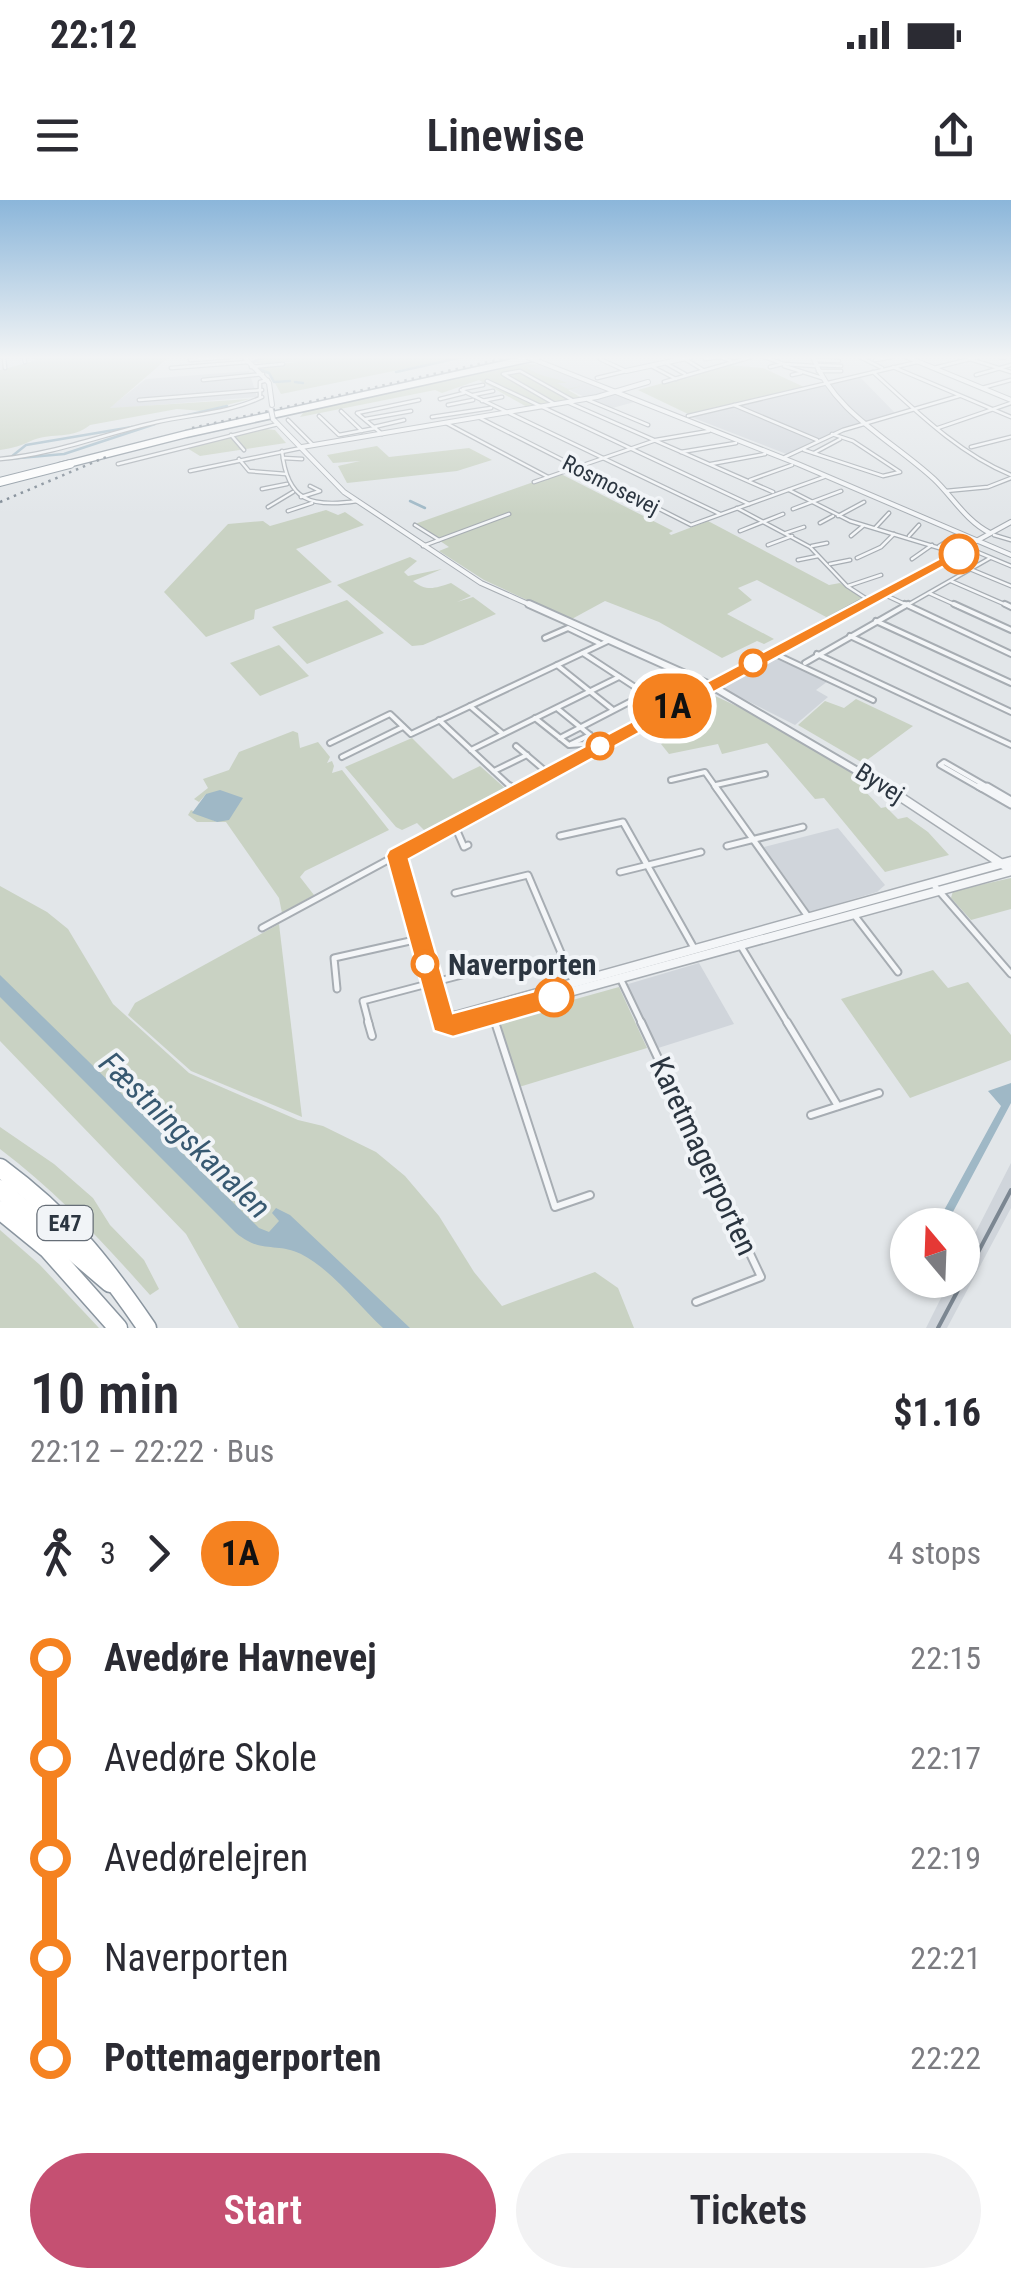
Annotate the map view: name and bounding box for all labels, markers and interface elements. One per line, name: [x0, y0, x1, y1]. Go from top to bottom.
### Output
text: 22:12: [50, 13, 137, 57]
icon: menu: [30, 108, 85, 163]
icon: share: [926, 108, 981, 163]
text: Linewise: [427, 109, 584, 162]
street label: Rosmosevej: [559, 450, 663, 520]
unlabelled marker: [940, 535, 978, 573]
unlabelled marker: [740, 650, 766, 676]
line badge: 1A: [627, 674, 717, 738]
text: 1A: [653, 686, 691, 727]
unlabelled marker: [587, 733, 613, 759]
street label: Byvej: [850, 757, 910, 809]
place label: Naverporten: [448, 947, 597, 982]
marker: Naverporten: [412, 951, 438, 977]
unlabelled marker: [535, 978, 573, 1016]
water label: Fæstningskanalen: [92, 1044, 278, 1226]
street label: Karetmagerporten: [643, 1051, 765, 1261]
road number: E47: [38, 1206, 92, 1240]
north arrow: [890, 1208, 980, 1298]
map controls: [890, 1208, 980, 1298]
text: 10 min: [30, 1362, 179, 1426]
text: $1.16: [893, 1391, 981, 1435]
text: 22:12 – 22:22 · Bus: [30, 1432, 274, 1470]
icon: walk: [30, 1526, 85, 1581]
icon: forward: [131, 1526, 186, 1581]
text: 1A: [221, 1533, 259, 1574]
text: 3: [100, 1534, 116, 1572]
text: 4 stops: [888, 1534, 981, 1572]
text: Avedøre Havnevej: [104, 1636, 377, 1680]
text: 22:15: [910, 1639, 981, 1677]
text: Avedøre Skole: [104, 1736, 317, 1780]
text: 22:17: [910, 1739, 981, 1777]
text: Avedørelejren: [104, 1836, 308, 1880]
text: 22:19: [910, 1839, 981, 1877]
text: Naverporten: [104, 1936, 289, 1980]
text: 22:21: [910, 1939, 981, 1977]
text: Pottemagerporten: [104, 2036, 382, 2080]
text: 22:22: [910, 2039, 981, 2077]
button: Start: [30, 2153, 496, 2268]
button: Tickets: [516, 2153, 981, 2268]

